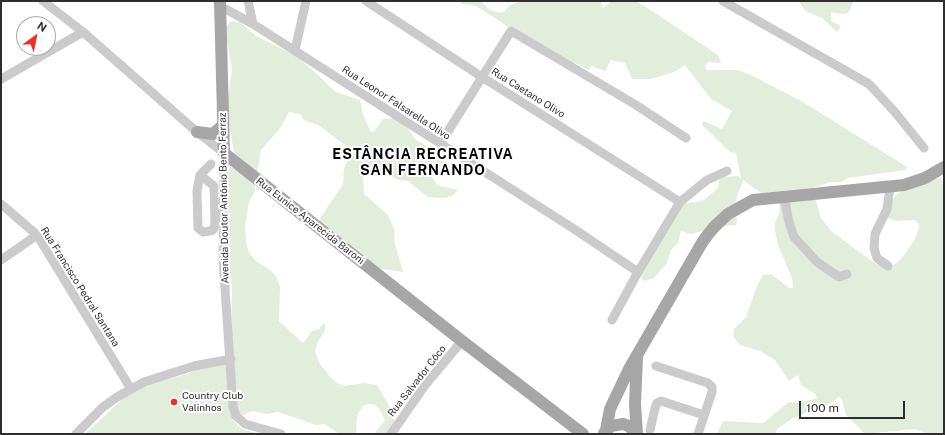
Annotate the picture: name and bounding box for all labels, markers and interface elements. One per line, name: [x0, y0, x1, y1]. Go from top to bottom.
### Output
north arrow: [16, 16, 56, 56]
text: N: [35, 19, 49, 34]
street label: Rua Leonor Falsarella Olivo: [340, 63, 452, 143]
street label: Rua Caetano Olivo: [489, 65, 567, 121]
street label: Avenida Doutor Antônio Bento Ferraz: [217, 112, 231, 284]
district label: ESTÂNCIA RECREATIVA SAN FERNANDO: [332, 147, 514, 180]
street label: Rua Eunice Aparecida Baroni: [254, 175, 366, 267]
street label: Rua Francisco Pedral Santana: [38, 225, 122, 349]
street label: Rua Salvador Côco: [385, 343, 449, 419]
place label: Country Club Valinhos: [182, 390, 243, 414]
scale bar: [801, 393, 907, 419]
marker: Country Club Valinhos: [169, 397, 179, 407]
text: 100 m: [806, 401, 839, 415]

